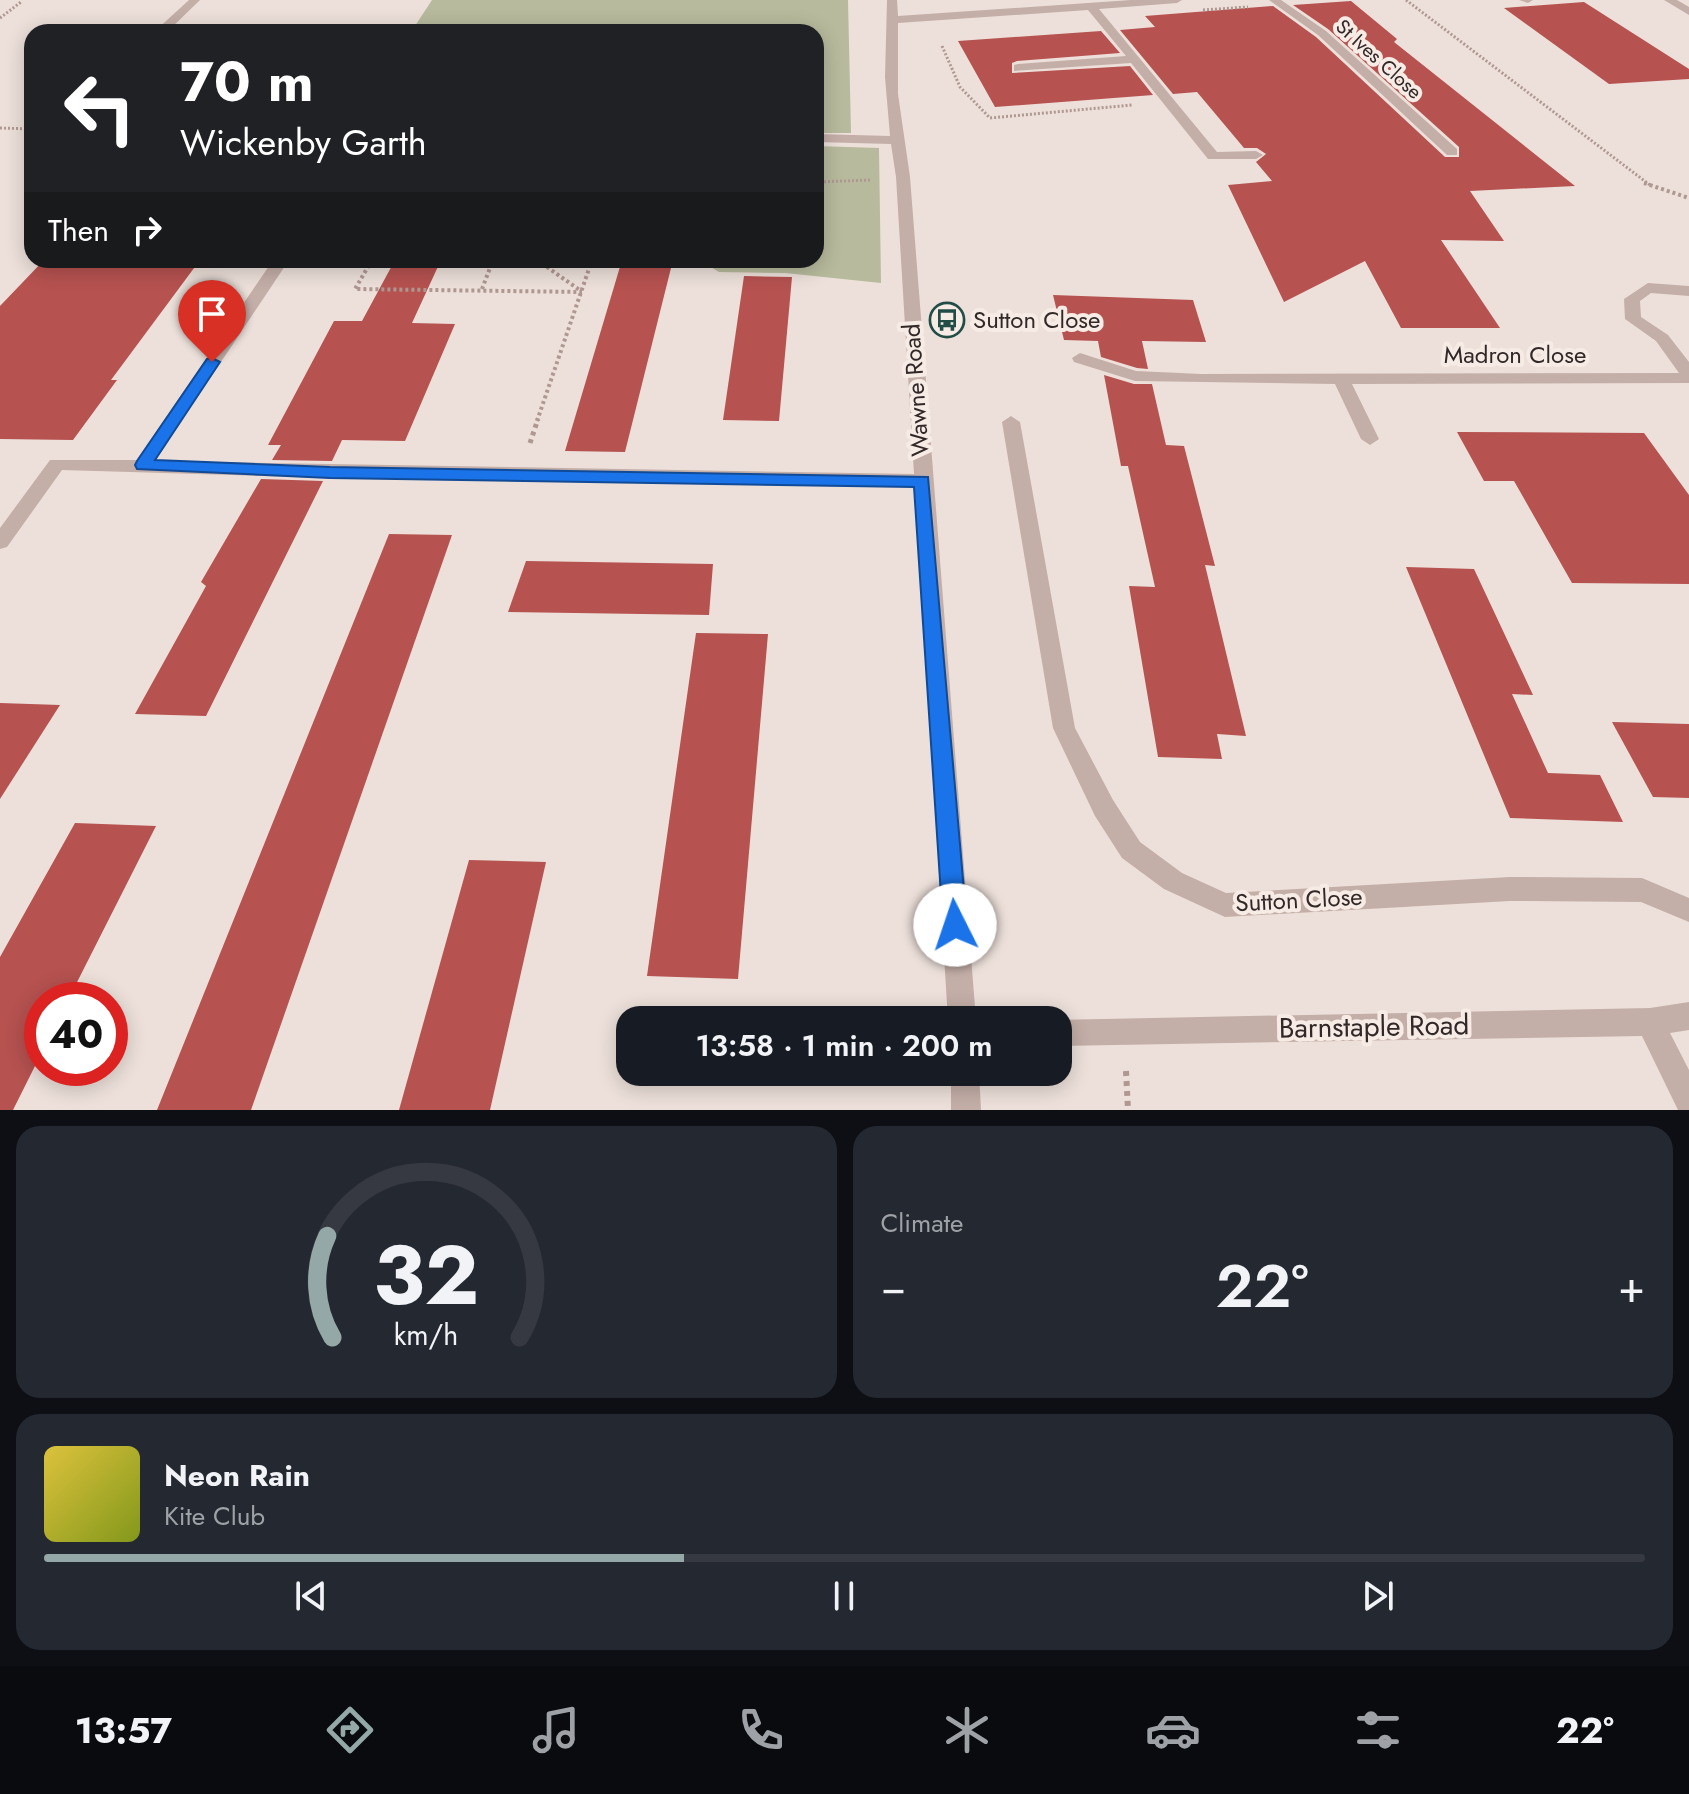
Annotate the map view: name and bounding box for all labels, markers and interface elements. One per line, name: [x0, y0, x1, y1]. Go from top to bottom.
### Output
street label: St Ives Close: [1329, 13, 1428, 106]
text: 70 m: [180, 41, 314, 122]
icon: left: [48, 56, 152, 160]
text: Wickenby Garth: [180, 116, 427, 168]
icon: right: [125, 208, 169, 252]
text: Then: [48, 209, 109, 252]
pin: [178, 280, 246, 362]
icon: arrive: [190, 292, 234, 336]
bus stop icon: Sutton Close: [928, 301, 966, 339]
place label: Sutton Close: [973, 302, 1100, 337]
street label: Wawne Road: [893, 322, 938, 458]
street label: Madron Close: [1444, 337, 1586, 372]
street label: Sutton Close: [1235, 879, 1363, 920]
position arrow: [913, 883, 997, 967]
speed limit sign: 40: [24, 982, 128, 1086]
street label: Barnstaple Road: [1278, 1004, 1470, 1049]
text: 13:58 · 1 min · 200 m: [695, 1024, 993, 1067]
text: Climate: [881, 1204, 963, 1242]
text: 32: [373, 1215, 479, 1335]
text: 22°: [1216, 1243, 1309, 1330]
text: −: [881, 1255, 906, 1319]
text: +: [1618, 1255, 1645, 1319]
text: km/h: [394, 1314, 459, 1356]
text: Neon Rain: [164, 1454, 310, 1497]
text: Kite Club: [164, 1497, 265, 1535]
icon: previous: [289, 1574, 333, 1618]
icon: pause: [822, 1574, 866, 1618]
icon: next: [1356, 1574, 1400, 1618]
icon: directions: [322, 1702, 378, 1758]
icon: music: [528, 1702, 584, 1758]
icon: phone: [733, 1702, 789, 1758]
icon: climate: [939, 1702, 995, 1758]
icon: car: [1145, 1702, 1201, 1758]
icon: filters: [1350, 1702, 1406, 1758]
text: 13:57: [75, 1704, 172, 1756]
text: 22°: [1556, 1704, 1614, 1756]

